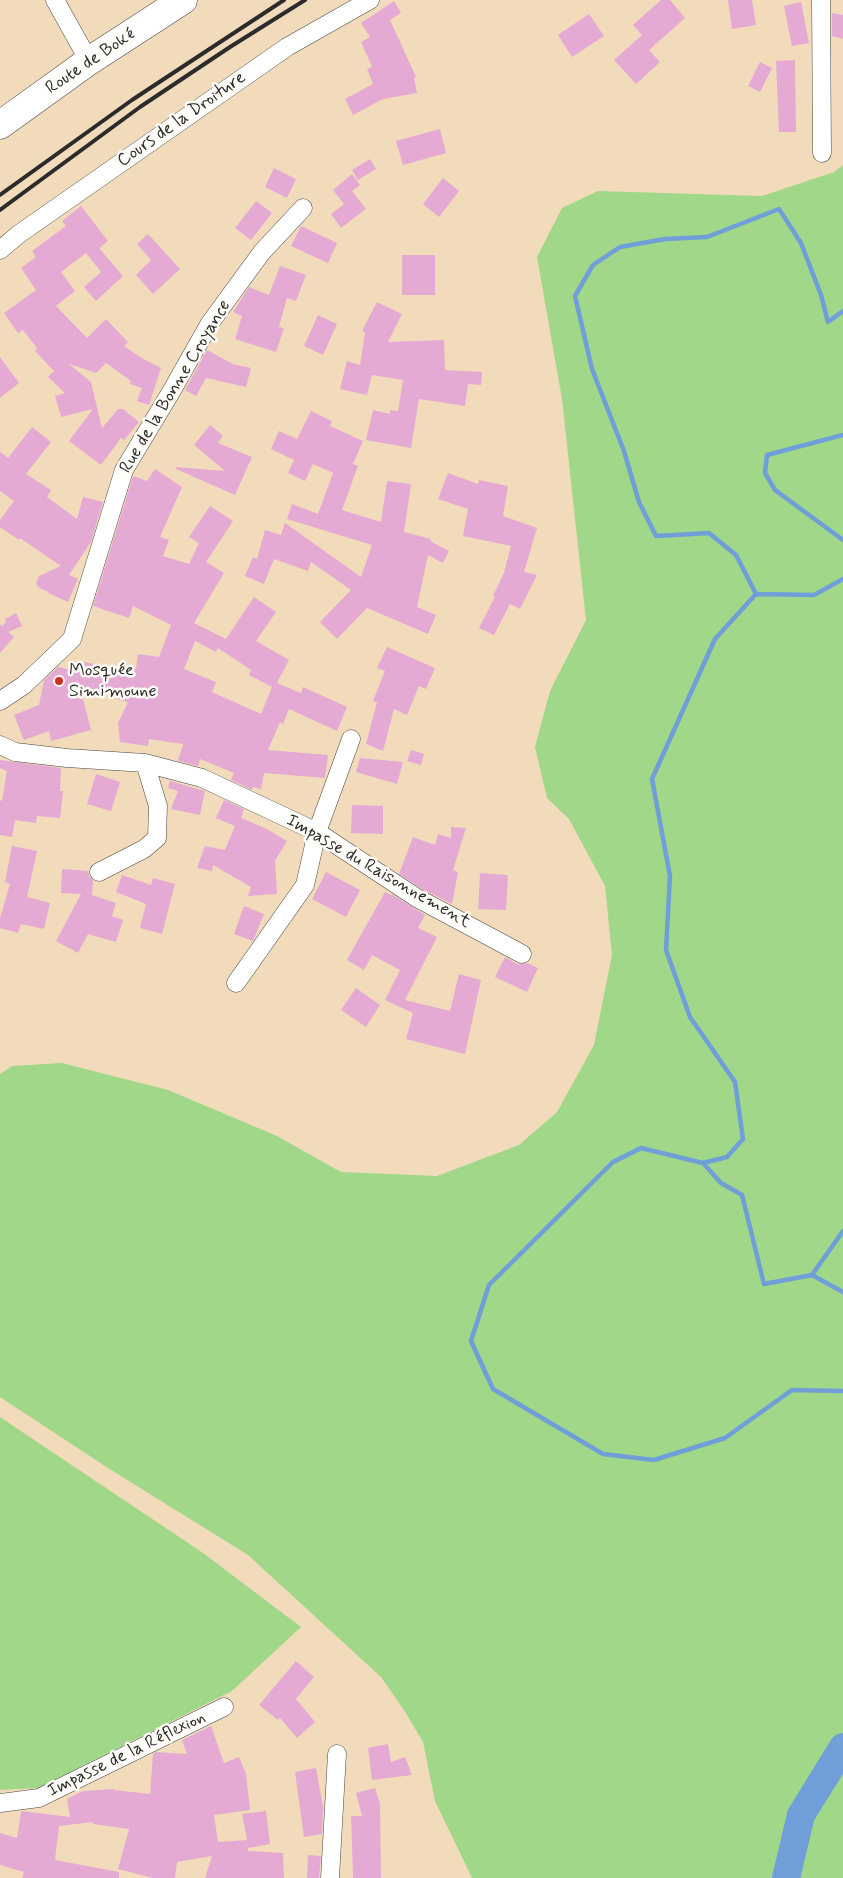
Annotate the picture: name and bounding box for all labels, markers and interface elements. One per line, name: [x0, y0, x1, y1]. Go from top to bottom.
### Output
street label: Route de Boké: [42, 24, 140, 100]
street label: Cours de la Droiture: [114, 68, 250, 172]
street label: Rue de la Bonne Croyance: [116, 297, 236, 477]
place label: Mosquée Simimoune: [69, 660, 157, 702]
marker: Mosquée Simimoune: [53, 675, 65, 687]
street label: Impasse du Raisonnement: [282, 810, 474, 934]
street label: Impasse de la Réflexion: [45, 1707, 209, 1803]

